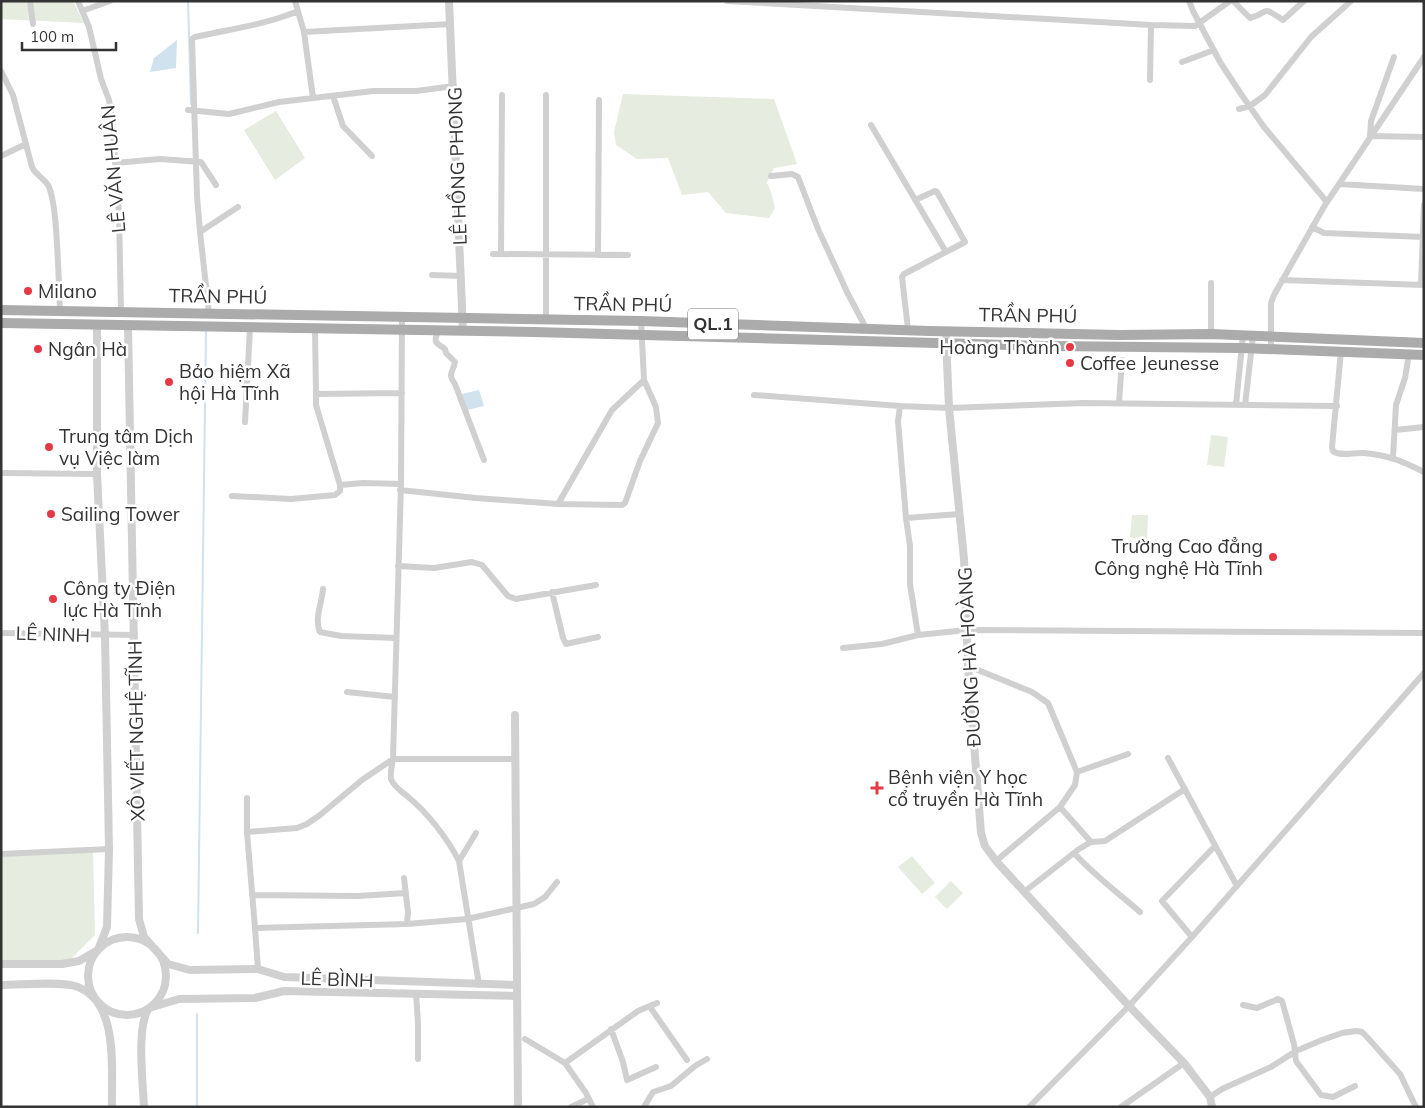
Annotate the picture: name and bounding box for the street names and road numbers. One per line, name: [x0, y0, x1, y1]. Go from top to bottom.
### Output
street label: LÊ HỒNG PHONG: [441, 86, 472, 246]
street label: LÊ VĂN HUÂN: [95, 104, 131, 234]
street label: TRẦN PHÚ: [169, 282, 267, 309]
street label: TRẦN PHÚ: [574, 290, 672, 317]
street label: TRẦN PHÚ: [979, 301, 1077, 328]
road number: QL.1: [688, 308, 738, 339]
street label: ĐƯỜNG HÀ HOÀNG: [952, 566, 986, 748]
street label: LÊ NINH: [15, 621, 91, 647]
street label: XÔ VIẾT NGHỆ TĨNH: [121, 640, 150, 822]
street label: LÊ BÌNH: [300, 966, 374, 992]

